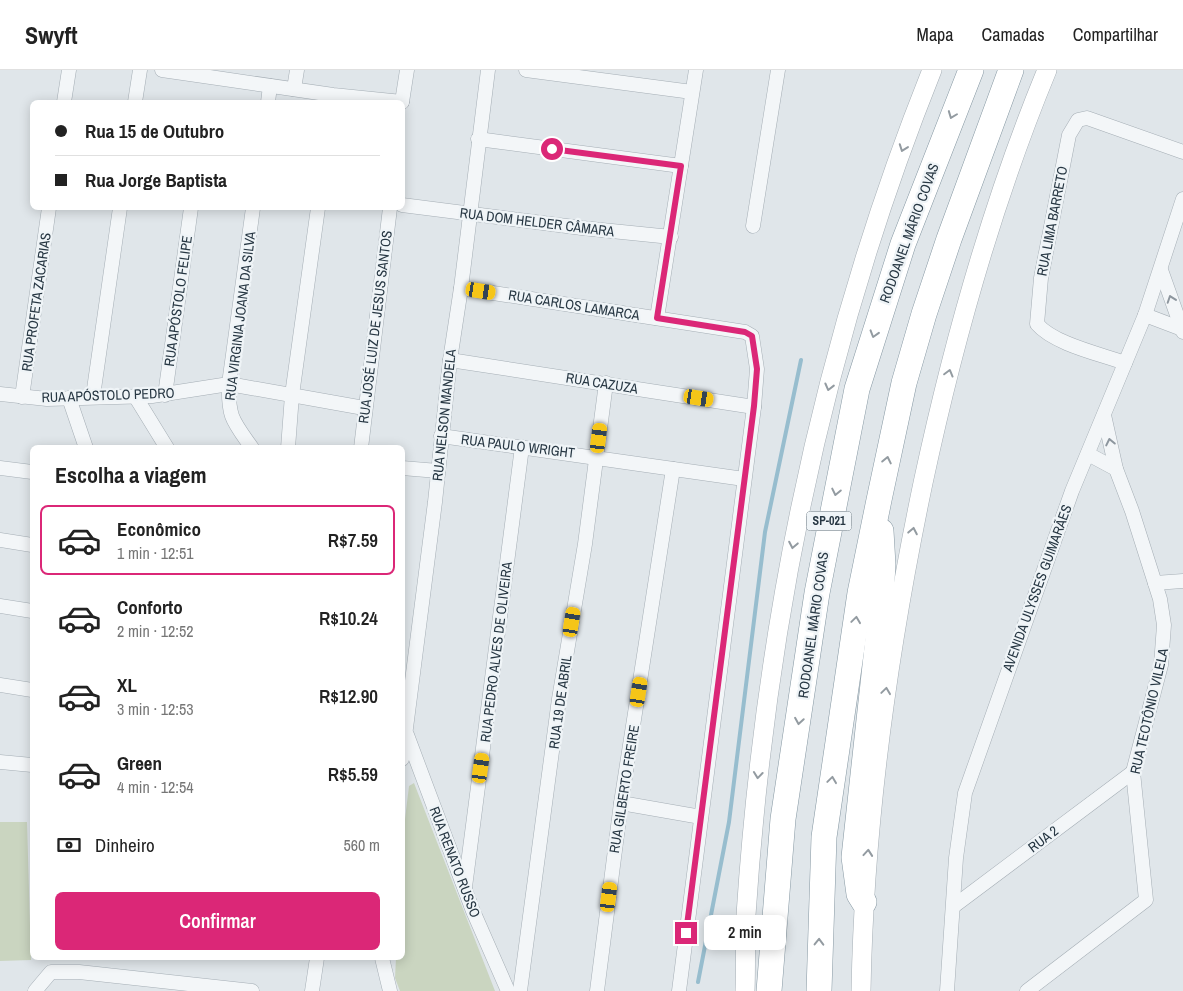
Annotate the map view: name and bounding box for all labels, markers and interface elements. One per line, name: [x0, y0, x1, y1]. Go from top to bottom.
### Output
text: Swyft: [25, 19, 78, 51]
text: Mapa: [917, 22, 954, 47]
text: Camadas: [982, 22, 1045, 47]
text: Compartilhar: [1073, 22, 1158, 47]
one-way arrow: [948, 110, 958, 119]
text: Rua 15 de Outubro: [85, 118, 224, 144]
route start: [541, 138, 563, 160]
one-way arrow: [898, 143, 909, 152]
street label: RODOANEL MÁRIO COVAS: [875, 160, 943, 305]
street label: RUA LIMA BARRETO: [1033, 165, 1071, 277]
text: Rua Jorge Baptista: [85, 167, 227, 193]
street label: RUA DOM HELDER CÂMARA: [459, 204, 616, 240]
street label: RUA JOSÉ LUIZ DE JESUS SANTOS: [354, 229, 396, 425]
street label: RUA VIRGINIA JOANA DA SILVA: [221, 230, 259, 401]
street label: RUA PROFETA ZACARIAS: [17, 231, 55, 373]
street label: RUA APÓSTOLO FELIPE: [160, 234, 196, 368]
car: [465, 281, 496, 301]
street label: RUA CARLOS LAMARCA: [507, 286, 641, 324]
one-way arrow: [1167, 296, 1177, 304]
one-way arrow: [869, 329, 879, 338]
street label: RUA NELSON MANDELA: [428, 348, 460, 482]
street label: RUA CAZUZA: [565, 368, 640, 398]
one-way arrow: [943, 368, 954, 377]
one-way arrow: [824, 382, 834, 390]
street label: RUA APÓSTOLO PEDRO: [41, 384, 175, 406]
car: [683, 388, 714, 408]
car: [589, 422, 608, 454]
street label: RUA PAULO WRIGHT: [460, 430, 576, 462]
one-way arrow: [1105, 437, 1115, 446]
one-way arrow: [881, 456, 892, 465]
text: Escolha a viagem: [55, 460, 206, 490]
one-way arrow: [831, 487, 841, 496]
street label: AVENIDA ULYSSES GUIMARÃES: [998, 502, 1076, 675]
road number: SP-021: [806, 512, 852, 531]
text: Econômico: [117, 516, 201, 542]
icon: car: [57, 518, 102, 563]
text: R$7.59: [328, 527, 378, 553]
one-way arrow: [908, 527, 918, 536]
one-way arrow: [788, 541, 799, 550]
text: 1 min · 12:51: [117, 542, 194, 564]
street label: RODOANEL MÁRIO COVAS: [794, 550, 832, 699]
street label: RUA PEDRO ALVES DE OLIVEIRA: [476, 560, 516, 743]
text: Conforto: [117, 594, 183, 620]
icon: car: [57, 596, 102, 641]
text: R$10.24: [319, 605, 378, 631]
car: [562, 606, 581, 638]
one-way arrow: [850, 615, 860, 624]
text: 2 min · 12:52: [117, 620, 194, 642]
street label: RUA TEOTÔNIO VILELA: [1126, 646, 1172, 776]
street label: RUA 19 DE ABRIL: [545, 653, 576, 750]
text: XL: [117, 672, 137, 698]
icon: car: [57, 674, 102, 719]
car: [629, 676, 648, 708]
text: R$12.90: [319, 683, 378, 709]
one-way arrow: [880, 687, 891, 695]
text: 3 min · 12:53: [117, 698, 194, 720]
one-way arrow: [794, 717, 804, 726]
street label: RUA GILBERTO FREIRE: [605, 724, 643, 854]
text: Green: [117, 750, 162, 776]
icon: car: [57, 752, 102, 797]
car: [471, 752, 490, 784]
text: R$5.59: [328, 761, 378, 787]
one-way arrow: [753, 772, 764, 780]
text: 4 min · 12:54: [117, 776, 194, 798]
one-way arrow: [827, 776, 837, 785]
street label: RUA RENATO RUSSO: [426, 804, 484, 920]
street label: RUA 2: [1024, 822, 1062, 856]
icon: cash: [55, 831, 83, 859]
text: Dinheiro: [95, 832, 155, 858]
text: 560 m: [344, 834, 380, 856]
one-way arrow: [862, 848, 873, 856]
car: [599, 881, 618, 913]
button: Confirmar: [55, 892, 380, 950]
callout: 2 min: [704, 916, 786, 950]
text: 2 min: [728, 921, 762, 943]
route end: [675, 922, 697, 944]
one-way arrow: [814, 938, 825, 946]

